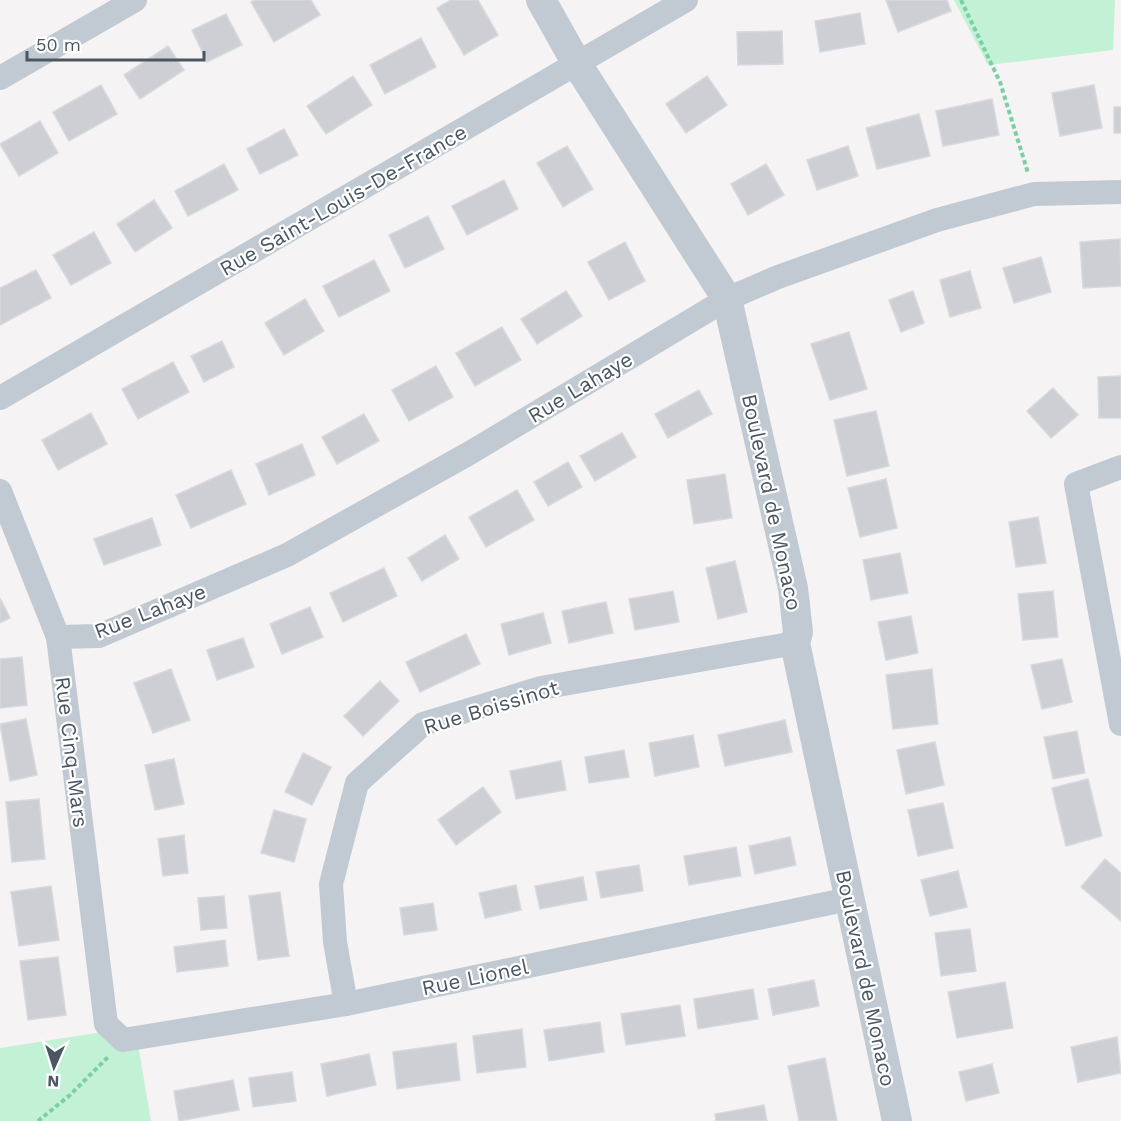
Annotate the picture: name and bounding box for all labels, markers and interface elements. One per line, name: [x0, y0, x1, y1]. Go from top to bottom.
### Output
scale bar: [27, 24, 204, 62]
text: 50 m: [36, 34, 81, 55]
street label: Rue Saint-Louis-De-France: [215, 119, 471, 281]
street label: Rue Lahaye: [523, 346, 637, 428]
street label: Boulevard de Monaco: [737, 391, 807, 613]
street label: Rue Lahaye: [91, 578, 209, 644]
street label: Rue Cinq-Mars: [50, 675, 94, 829]
street label: Rue Boissinot: [421, 675, 562, 739]
street label: Boulevard de Monaco: [831, 867, 901, 1089]
street label: Rue Lionel: [419, 953, 531, 1000]
north arrow: [24, 1037, 84, 1097]
text: N: [47, 1072, 60, 1091]

